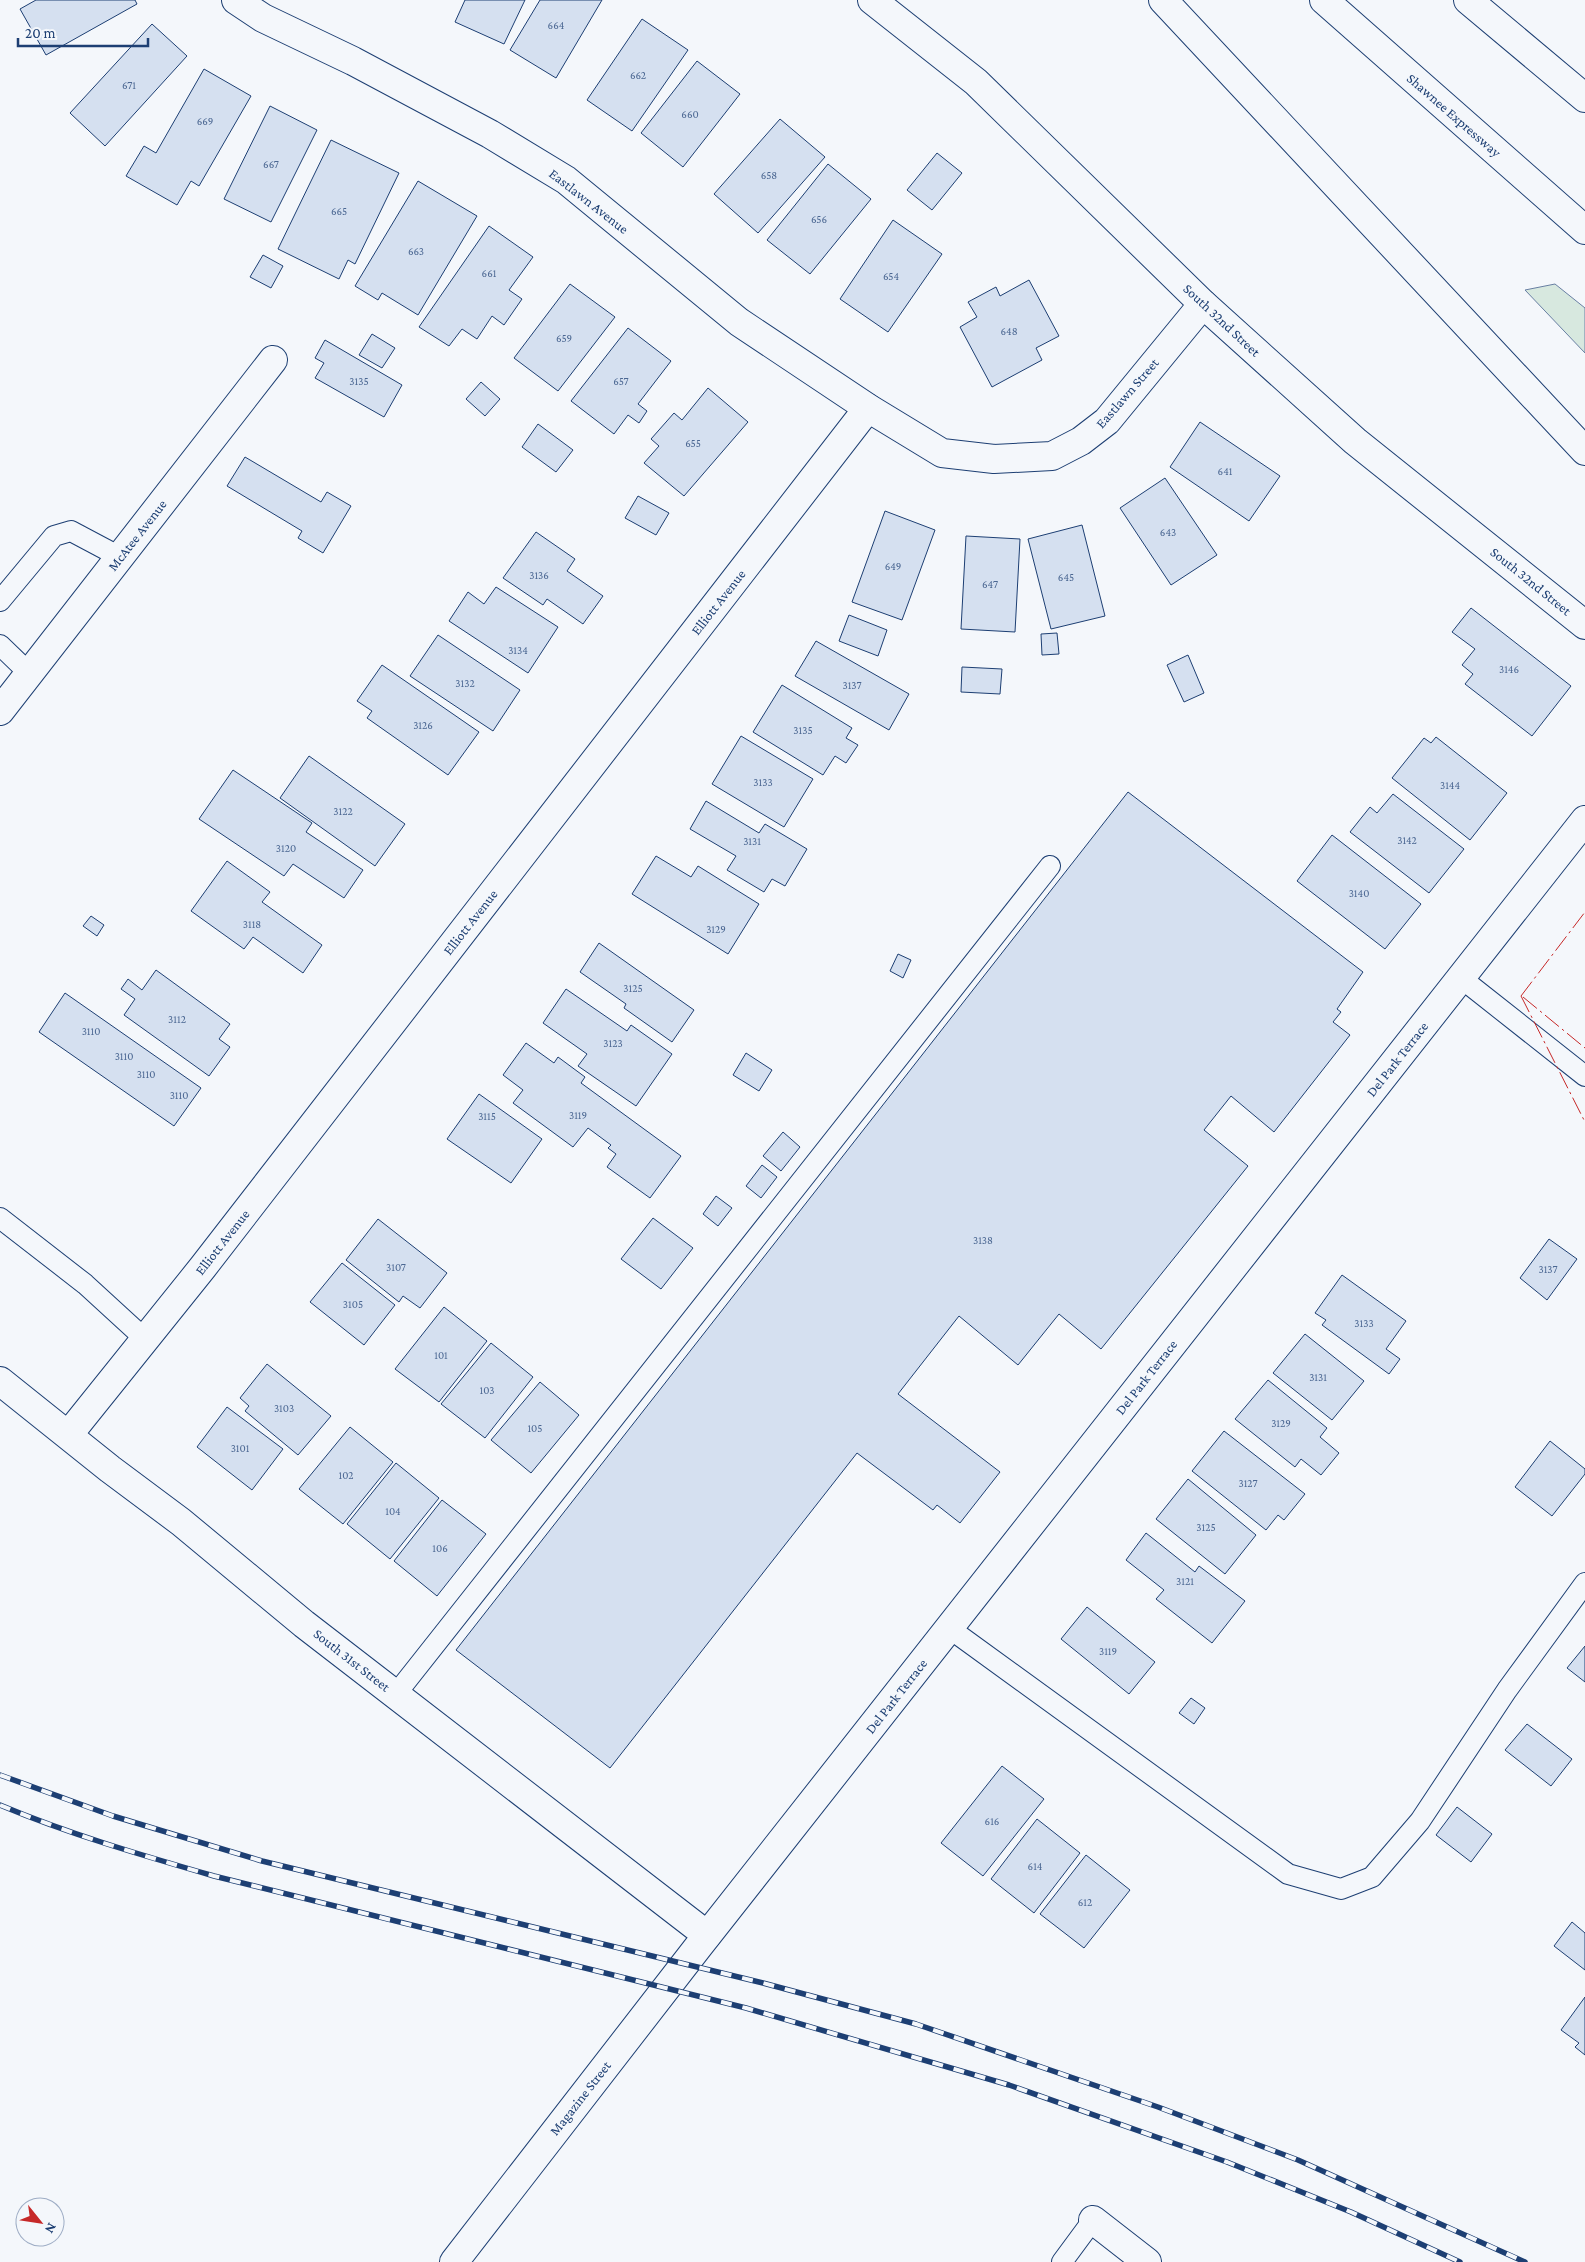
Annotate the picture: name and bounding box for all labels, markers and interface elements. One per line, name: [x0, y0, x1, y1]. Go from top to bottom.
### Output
scale bar: [18, 15, 148, 47]
house number: 664: [548, 19, 565, 31]
text: 20 m: [25, 25, 56, 41]
house number: 662: [630, 69, 646, 81]
street label: Shawnee Expressway: [1404, 70, 1505, 161]
house number: 671: [122, 79, 136, 91]
house number: 660: [681, 108, 699, 120]
house number: 669: [197, 115, 213, 127]
house number: 667: [263, 158, 279, 170]
street label: Eastlawn Avenue: [546, 165, 632, 237]
house number: 658: [761, 169, 777, 181]
house number: 665: [331, 205, 347, 217]
house number: 656: [811, 213, 827, 225]
house number: 663: [408, 245, 424, 257]
house number: 661: [482, 267, 497, 279]
house number: 654: [883, 270, 899, 282]
street label: South 32nd Street: [1180, 280, 1264, 360]
house number: 648: [1000, 325, 1018, 337]
house number: 659: [556, 332, 572, 344]
street label: Eastlawn Street: [1092, 354, 1162, 431]
house number: 3135: [349, 375, 369, 387]
house number: 657: [613, 375, 629, 387]
house number: 655: [685, 437, 701, 449]
house number: 641: [1218, 465, 1233, 477]
street label: McAtee Avenue: [104, 496, 170, 574]
house number: 643: [1160, 526, 1176, 538]
street label: South 32nd Street: [1487, 544, 1575, 619]
house number: 649: [885, 560, 901, 572]
street label: Elliott Avenue: [687, 566, 749, 638]
house number: 3136: [529, 569, 549, 581]
house number: 645: [1058, 571, 1074, 583]
house number: 647: [982, 578, 998, 590]
house number: 3134: [508, 644, 528, 656]
house number: 3146: [1499, 663, 1519, 675]
house number: 3132: [455, 677, 475, 689]
house number: 3137: [842, 679, 862, 691]
house number: 3126: [413, 719, 433, 731]
house number: 3135: [793, 724, 813, 736]
house number: 3133: [753, 776, 773, 788]
house number: 3144: [1440, 779, 1460, 791]
house number: 3122: [333, 805, 353, 817]
house number: 3142: [1397, 834, 1417, 846]
house number: 3131: [743, 835, 761, 847]
house number: 3120: [276, 842, 296, 854]
street label: Elliott Avenue: [439, 886, 501, 958]
house number: 3140: [1349, 887, 1369, 899]
house number: 3118: [243, 918, 261, 930]
house number: 3129: [706, 923, 726, 935]
house number: 3125: [623, 982, 643, 994]
house number: 3112: [168, 1013, 186, 1025]
street label: Del Park Terrace: [1363, 1018, 1431, 1100]
house number: 3110: [82, 1025, 100, 1037]
house number: 3123: [603, 1037, 623, 1049]
house number: 3110: [115, 1050, 133, 1062]
house number: 3110: [137, 1068, 155, 1080]
house number: 3110: [170, 1089, 188, 1101]
house number: 3119: [569, 1109, 587, 1121]
house number: 3115: [478, 1110, 496, 1122]
street label: Elliott Avenue: [191, 1206, 253, 1278]
house number: 3138: [973, 1234, 993, 1246]
house number: 3107: [386, 1261, 406, 1273]
house number: 3137: [1538, 1263, 1558, 1275]
house number: 3105: [343, 1298, 363, 1310]
house number: 3133: [1354, 1317, 1374, 1329]
street label: Del Park Terrace: [1112, 1336, 1180, 1418]
house number: 101: [434, 1349, 448, 1361]
house number: 3131: [1309, 1371, 1327, 1383]
house number: 103: [480, 1384, 495, 1396]
house number: 3103: [274, 1402, 294, 1414]
house number: 3129: [1271, 1417, 1291, 1429]
house number: 105: [527, 1422, 543, 1434]
house number: 3101: [231, 1442, 250, 1454]
house number: 102: [338, 1469, 354, 1481]
house number: 3127: [1238, 1477, 1258, 1489]
house number: 104: [385, 1505, 401, 1517]
house number: 3125: [1196, 1521, 1216, 1533]
house number: 106: [432, 1542, 448, 1554]
house number: 3121: [1176, 1575, 1194, 1587]
street label: South 31st Street: [311, 1625, 394, 1695]
house number: 3119: [1099, 1645, 1117, 1657]
street label: Del Park Terrace: [862, 1655, 930, 1737]
house number: 616: [985, 1815, 999, 1827]
house number: 614: [1028, 1860, 1043, 1872]
house number: 612: [1078, 1896, 1092, 1908]
street label: Magazine Street: [546, 2057, 614, 2138]
north arrow: [15, 2197, 65, 2247]
text: N: [42, 2220, 61, 2237]

